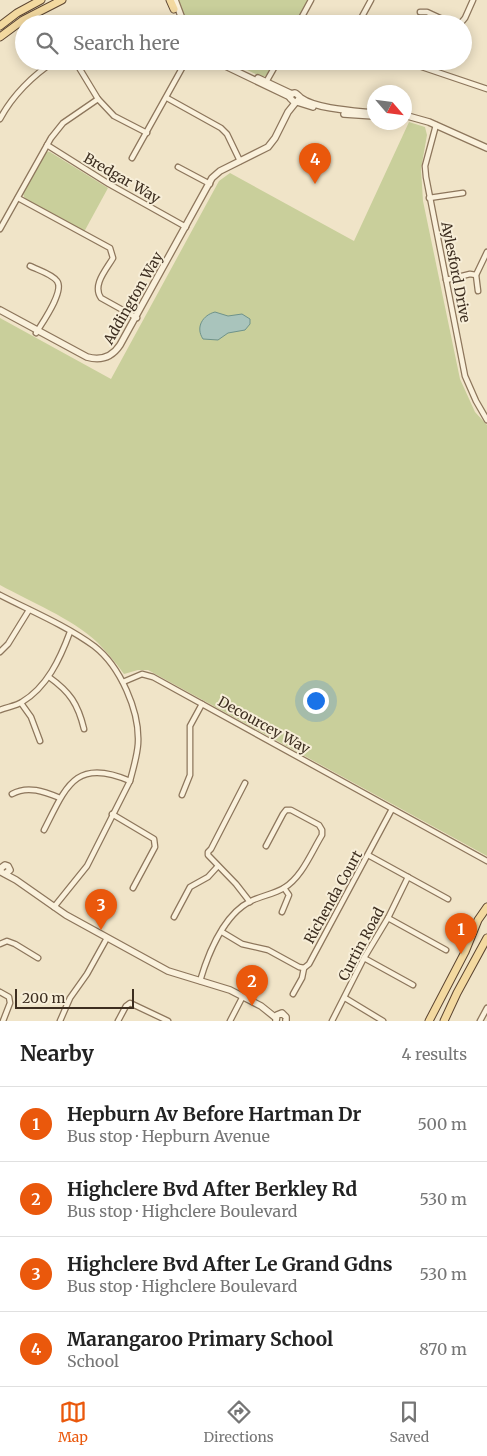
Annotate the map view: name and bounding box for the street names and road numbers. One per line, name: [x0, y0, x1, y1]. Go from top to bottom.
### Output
street label: Bredgar Way: [80, 149, 164, 208]
street label: Aylesford Drive: [437, 219, 475, 324]
street label: Addington Way: [99, 248, 167, 348]
street label: Decourcey Way: [215, 692, 314, 758]
street label: Richenda Court: [300, 847, 366, 947]
street label: Curtin Road: [334, 904, 388, 984]

